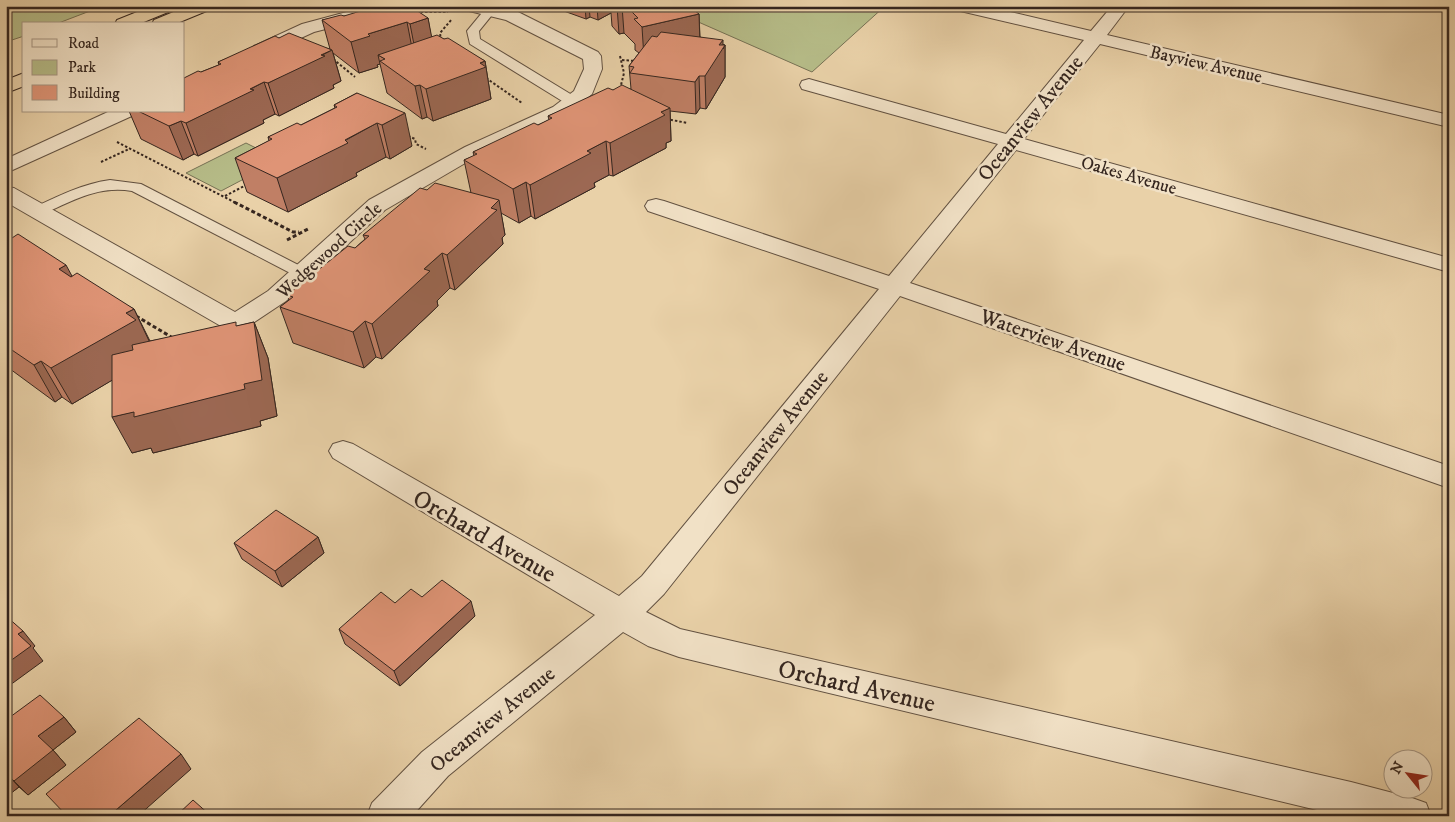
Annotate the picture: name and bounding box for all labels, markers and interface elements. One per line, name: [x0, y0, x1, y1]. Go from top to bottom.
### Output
legend: [22, 22, 185, 112]
text: Road: [68, 34, 100, 53]
street label: Bayview Avenue: [1147, 41, 1264, 89]
street label: Oceanview Avenue: [972, 50, 1090, 187]
text: Park: [68, 58, 97, 77]
text: Building: [68, 84, 120, 103]
street label: Oakes Avenue: [1078, 152, 1179, 200]
street label: Wedgewood Circle: [272, 198, 387, 304]
street label: Waterview Avenue: [976, 304, 1129, 378]
street label: Oceanview Avenue: [717, 365, 835, 502]
street label: Orchard Avenue: [407, 483, 562, 590]
street label: Orchard Avenue: [775, 653, 938, 720]
street label: Oceanview Avenue: [425, 661, 561, 778]
north arrow: [1382, 750, 1432, 800]
text: N: [1387, 758, 1409, 777]

